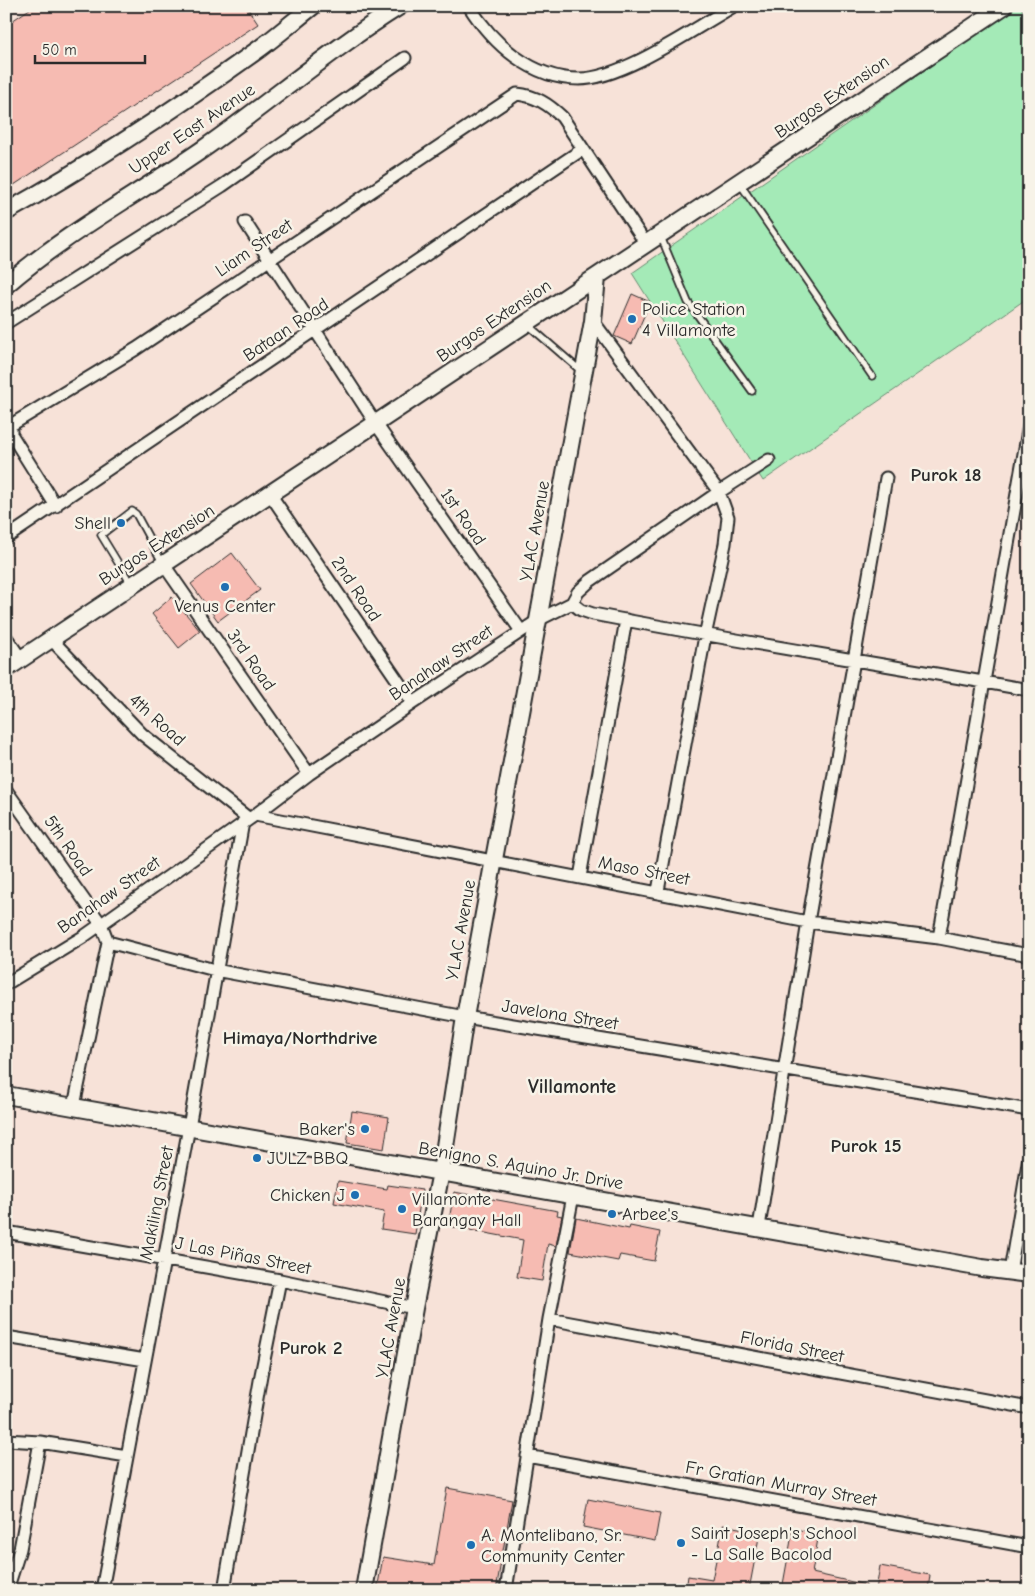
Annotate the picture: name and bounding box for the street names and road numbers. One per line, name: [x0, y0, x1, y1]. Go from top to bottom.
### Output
street label: Burgos Extension: [771, 51, 893, 143]
street label: Upper East Avenue: [125, 79, 259, 179]
street label: Liam Street: [212, 214, 297, 281]
street label: Burgos Extension: [433, 275, 555, 367]
street label: Bataan Road: [239, 294, 333, 366]
street label: YLAC Avenue: [516, 479, 554, 583]
street label: 1st Road: [436, 485, 490, 549]
street label: Burgos Extension: [95, 500, 219, 590]
street label: 2nd Road: [327, 553, 385, 625]
street label: Banahaw Street: [385, 620, 498, 705]
street label: 3rd Road: [222, 625, 280, 695]
street label: 4th Road: [125, 689, 189, 751]
street label: 5th Road: [39, 812, 97, 880]
street label: Banahaw Street: [54, 851, 165, 938]
street label: Maso Street: [597, 852, 692, 890]
street label: YLAC Avenue: [442, 878, 480, 982]
street label: Javelona Street: [500, 995, 620, 1035]
street label: Benigno S. Aquino Jr. Drive: [417, 1138, 625, 1194]
street label: Makiling Street: [136, 1143, 179, 1262]
street label: J Las Piñas Street: [173, 1233, 313, 1280]
street label: YLAC Avenue: [372, 1276, 410, 1380]
street label: Florida Street: [738, 1327, 846, 1367]
street label: Fr Gratian Murray Street: [684, 1457, 879, 1511]

